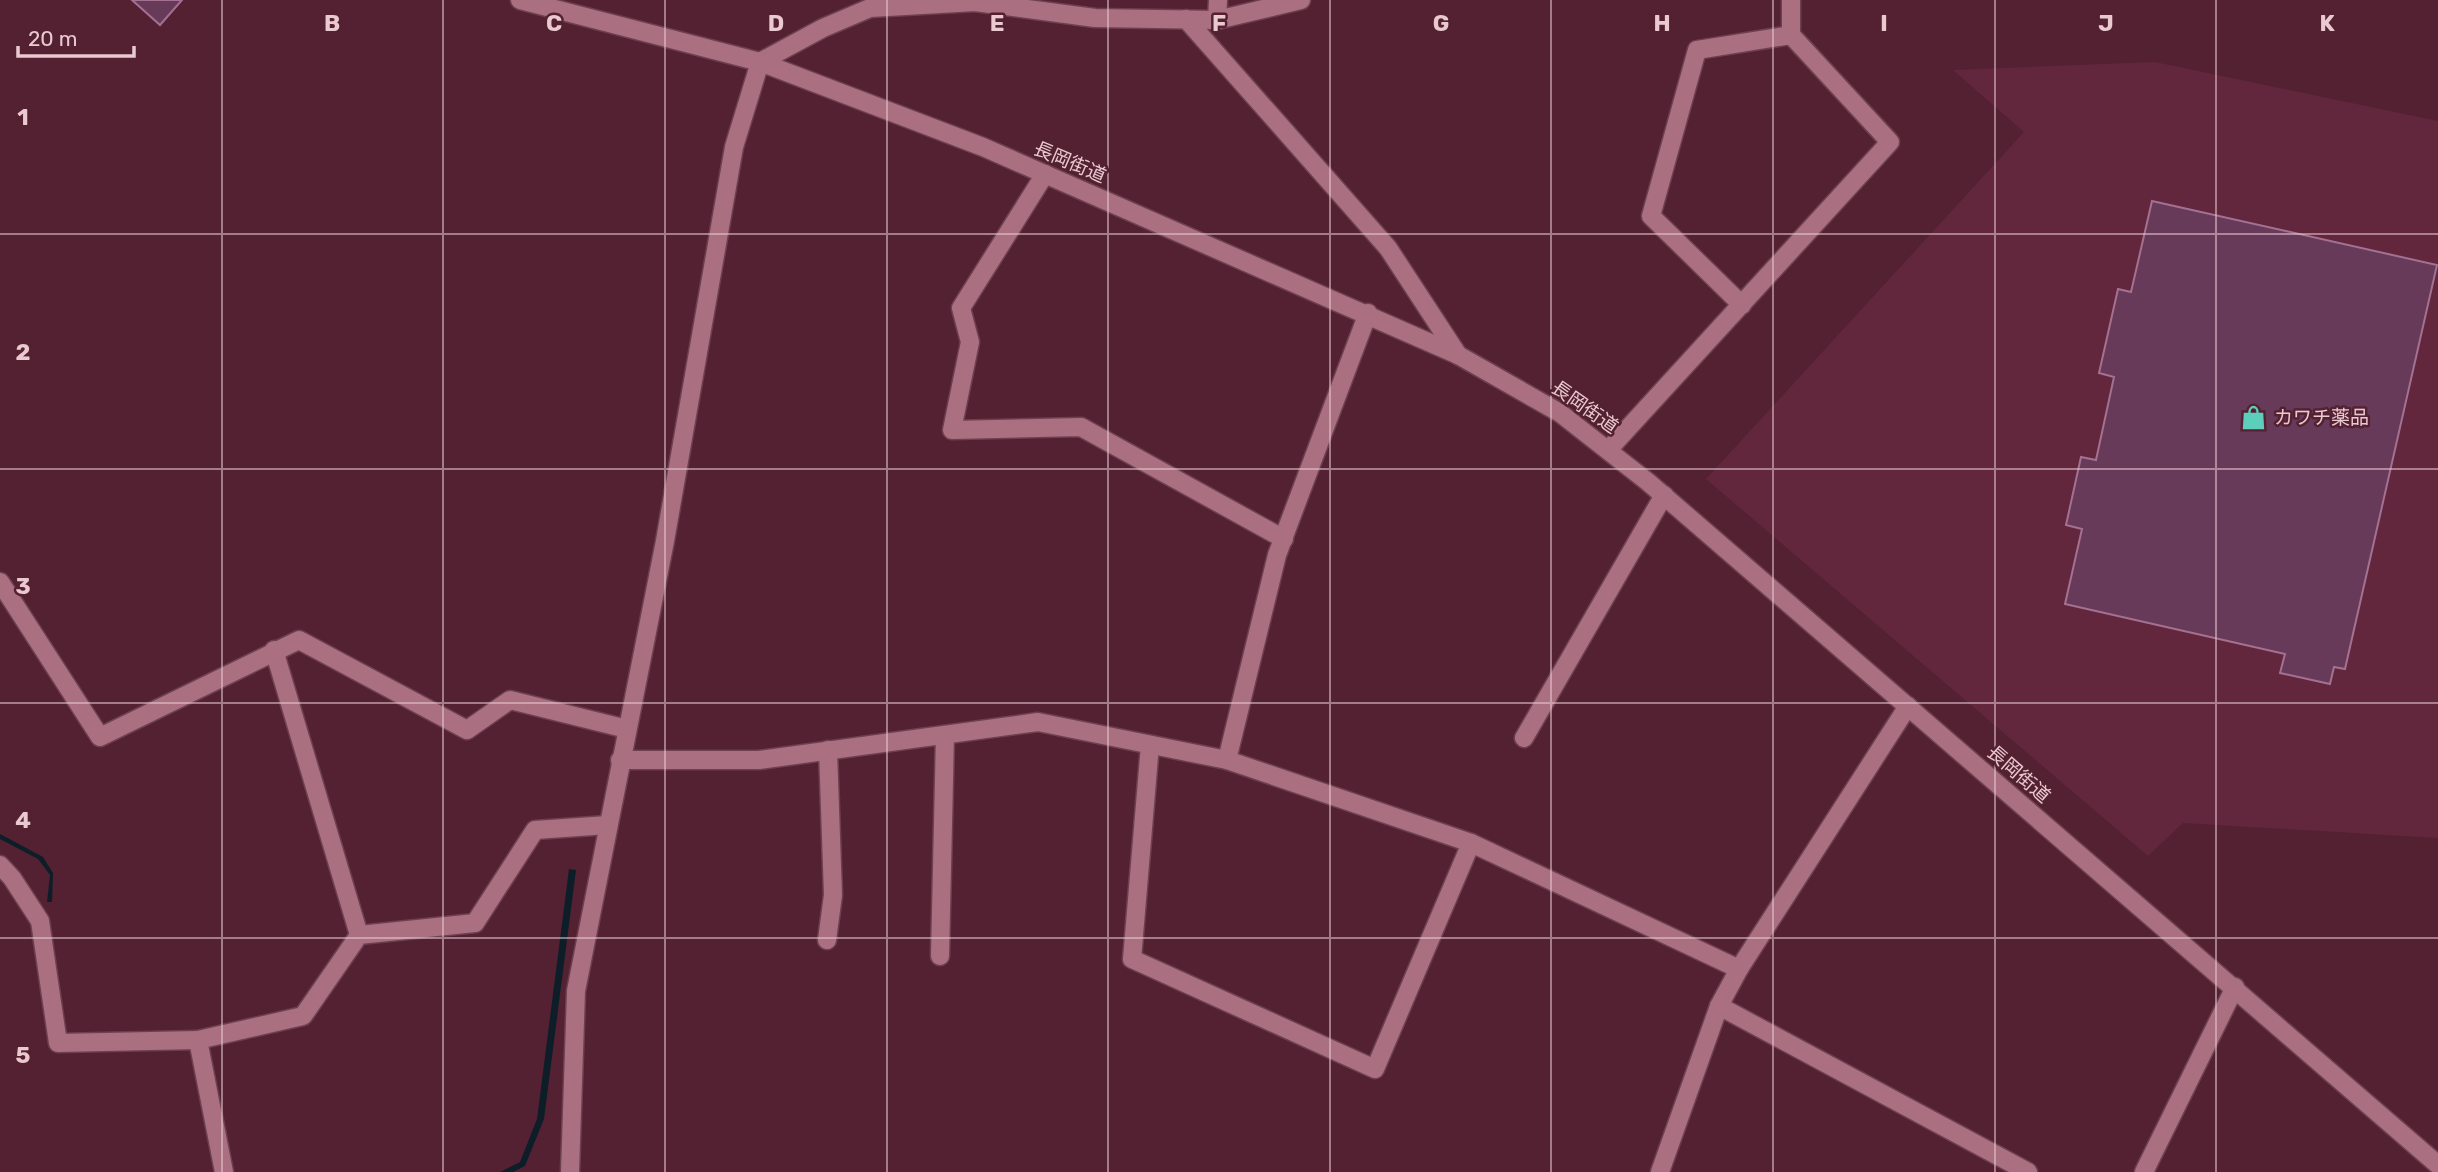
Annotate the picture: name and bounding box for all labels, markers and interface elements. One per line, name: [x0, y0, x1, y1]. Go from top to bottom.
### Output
text: B: [324, 9, 340, 37]
text: C: [546, 9, 562, 37]
text: D: [768, 9, 784, 37]
text: E: [990, 9, 1004, 37]
text: F: [1212, 9, 1226, 37]
text: G: [1433, 9, 1449, 37]
text: H: [1653, 9, 1671, 37]
text: I: [1880, 9, 1888, 37]
text: J: [2098, 9, 2114, 37]
text: K: [2319, 9, 2335, 37]
scale bar: [18, 14, 133, 58]
text: 20 m: [28, 26, 77, 51]
text: 1: [17, 103, 29, 131]
street label: 長岡街道: [1031, 137, 1109, 187]
text: 2: [16, 338, 30, 366]
street label: 長岡街道: [1547, 376, 1623, 438]
shop icon: カワチ薬品: [2240, 403, 2268, 431]
place label: カワチ薬品: [2274, 406, 2369, 429]
text: 3: [15, 572, 31, 600]
street label: 長岡街道: [1983, 740, 2055, 808]
text: 4: [15, 806, 31, 834]
text: 5: [16, 1041, 31, 1069]

